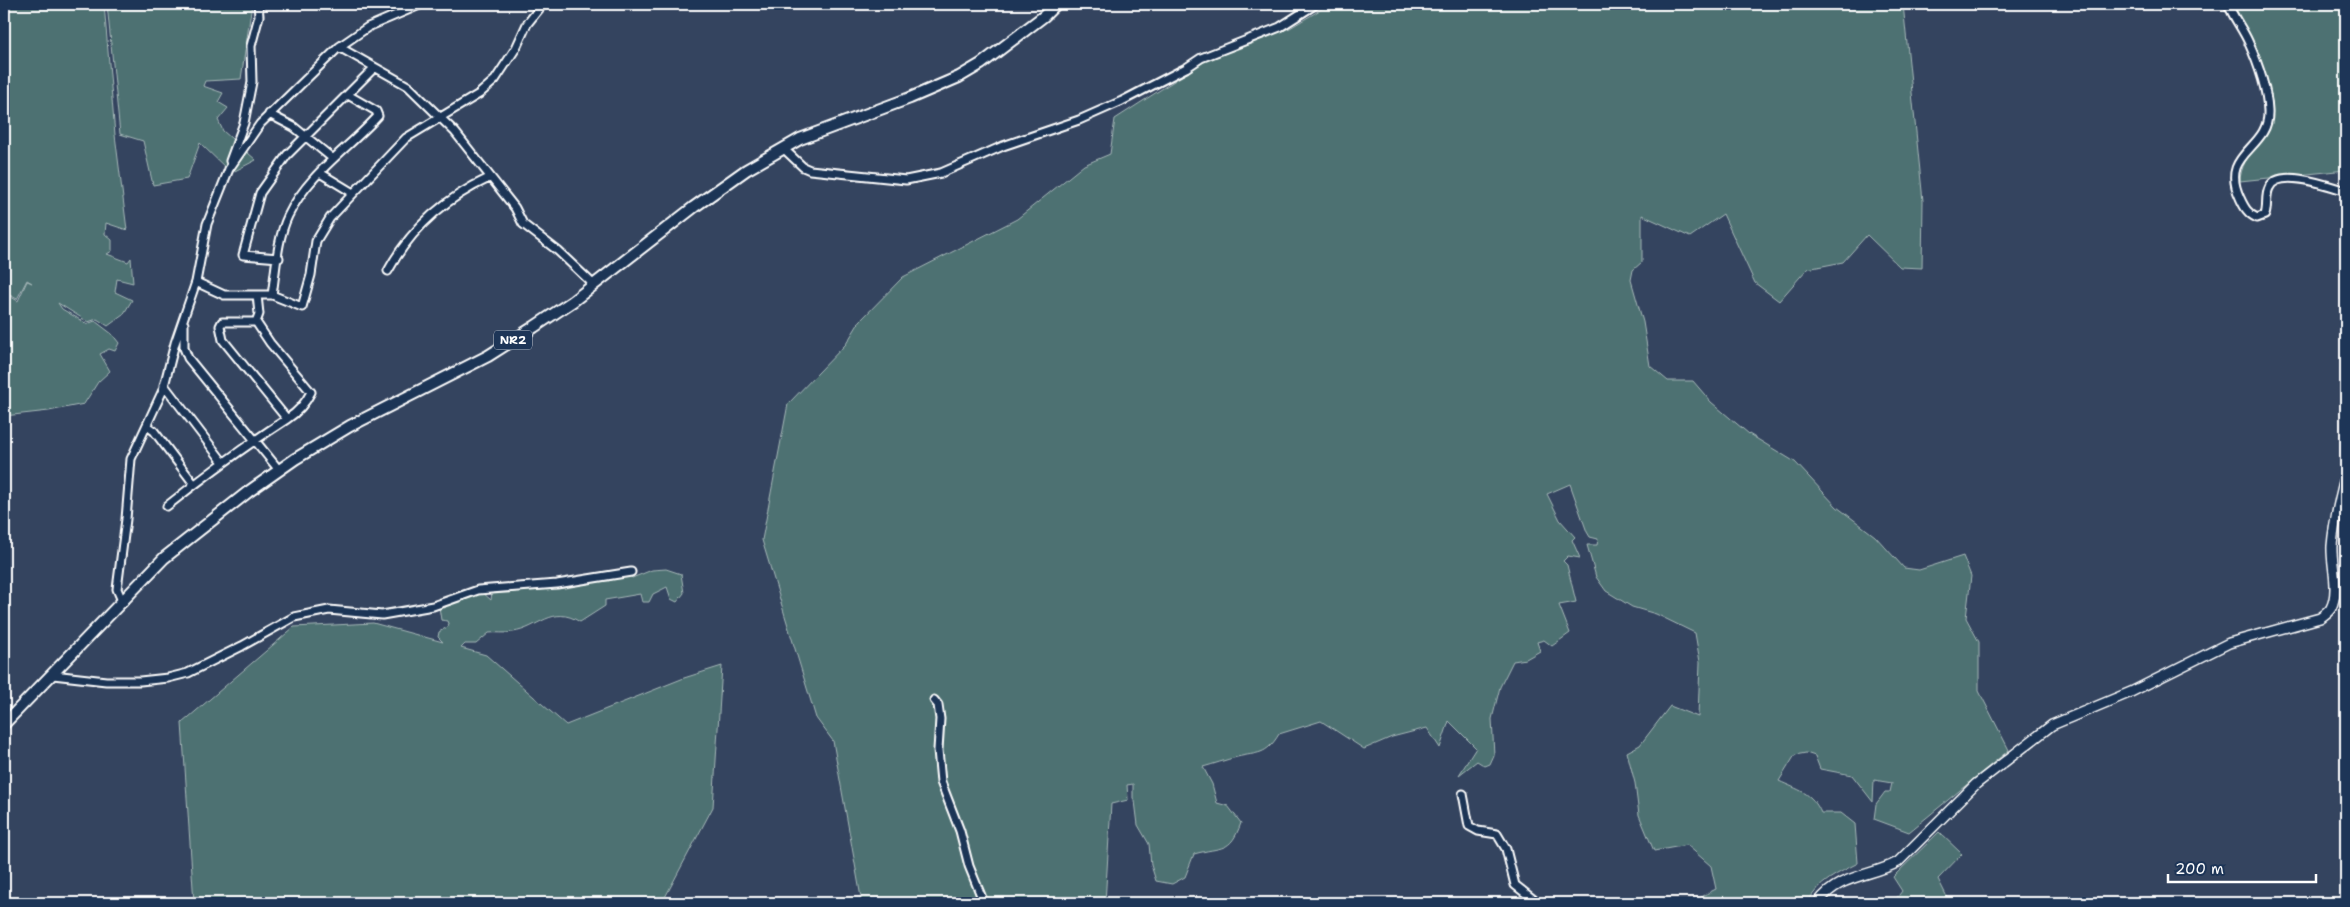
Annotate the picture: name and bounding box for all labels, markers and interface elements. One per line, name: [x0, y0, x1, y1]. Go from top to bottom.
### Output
road number: NR2: [494, 330, 532, 350]
scale bar: [2168, 852, 2315, 884]
text: 200 m: [2175, 859, 2224, 879]

